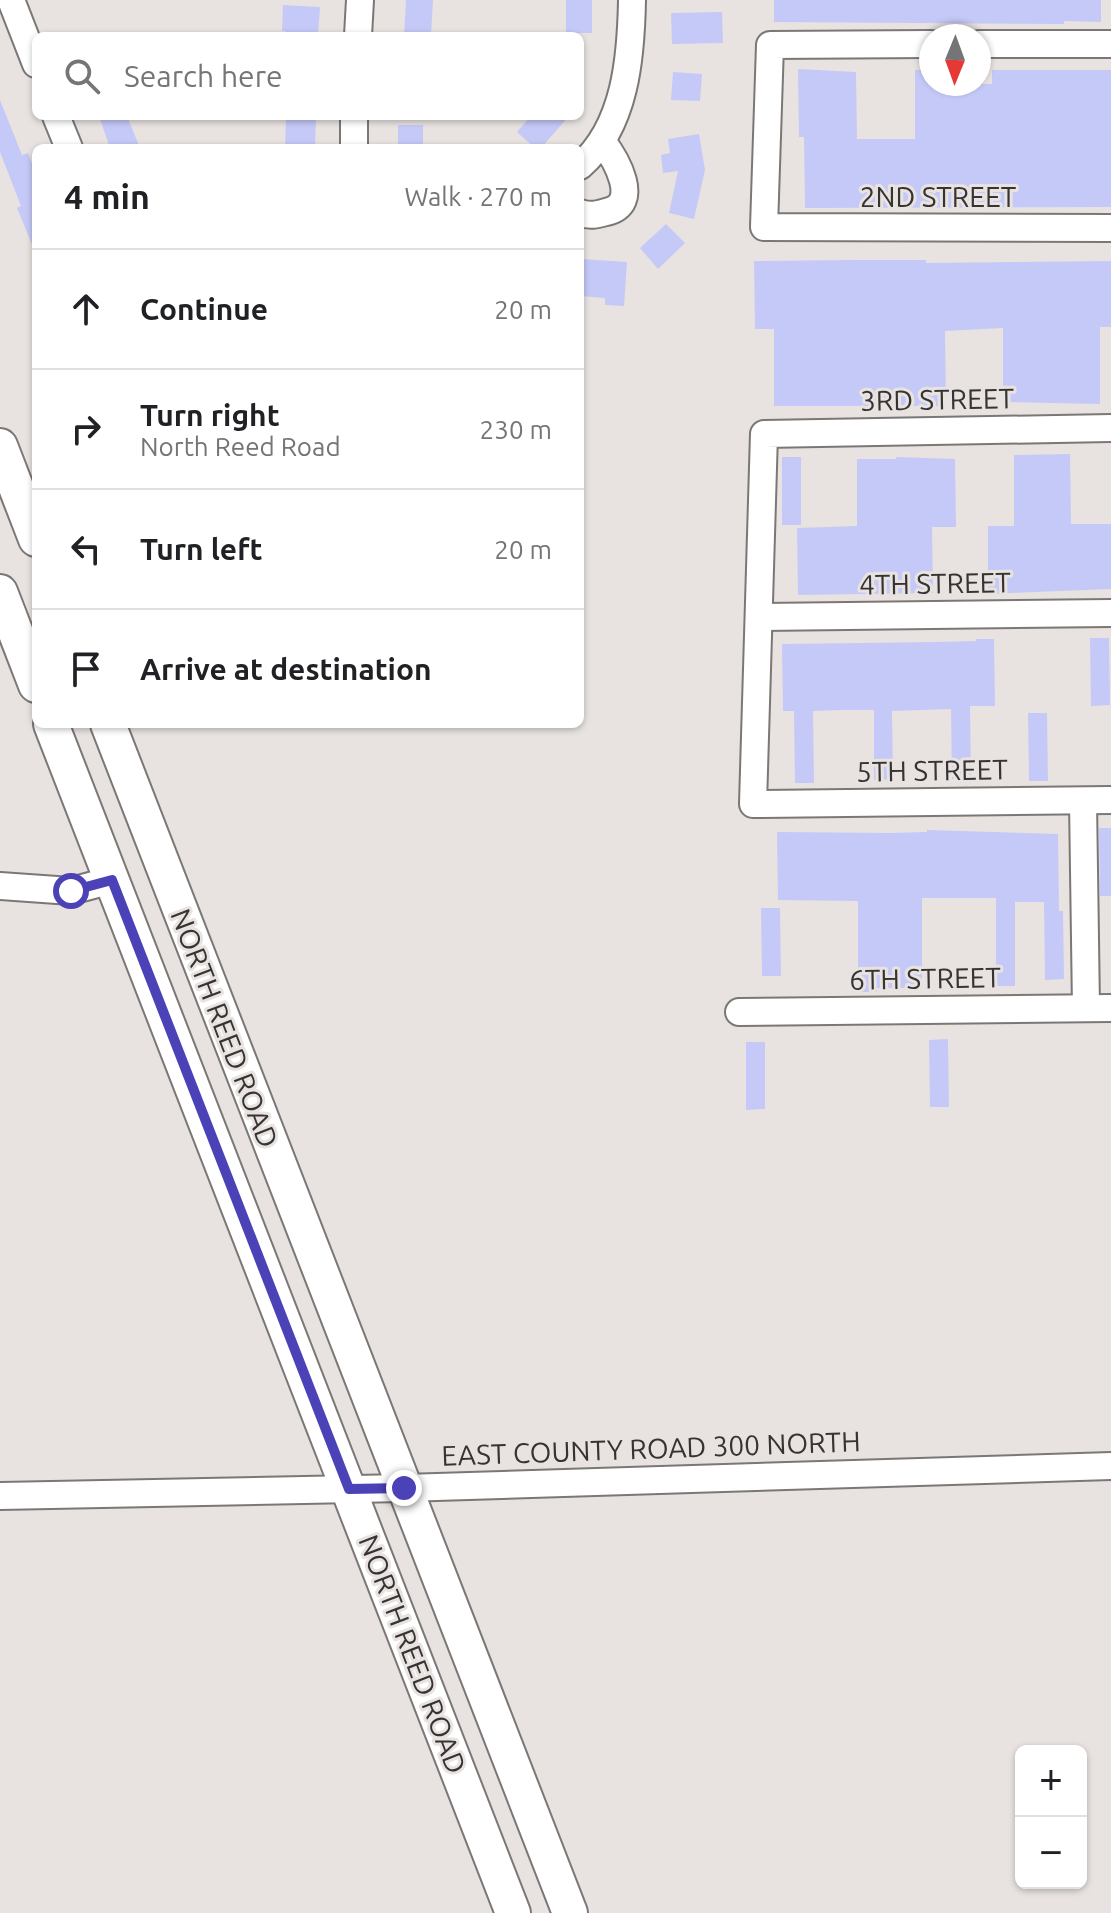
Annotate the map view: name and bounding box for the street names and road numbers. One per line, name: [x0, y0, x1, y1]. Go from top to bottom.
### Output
street label: 2ND STREET: [860, 181, 1017, 212]
street label: 3RD STREET: [860, 382, 1015, 416]
street label: 4TH STREET: [859, 566, 1012, 600]
street label: 5TH STREET: [856, 753, 1009, 787]
street label: NORTH REED ROAD: [165, 905, 285, 1151]
street label: 6TH STREET: [849, 961, 1002, 995]
street label: EAST COUNTY ROAD 300 NORTH: [441, 1425, 861, 1471]
street label: NORTH REED ROAD: [353, 1531, 473, 1777]

